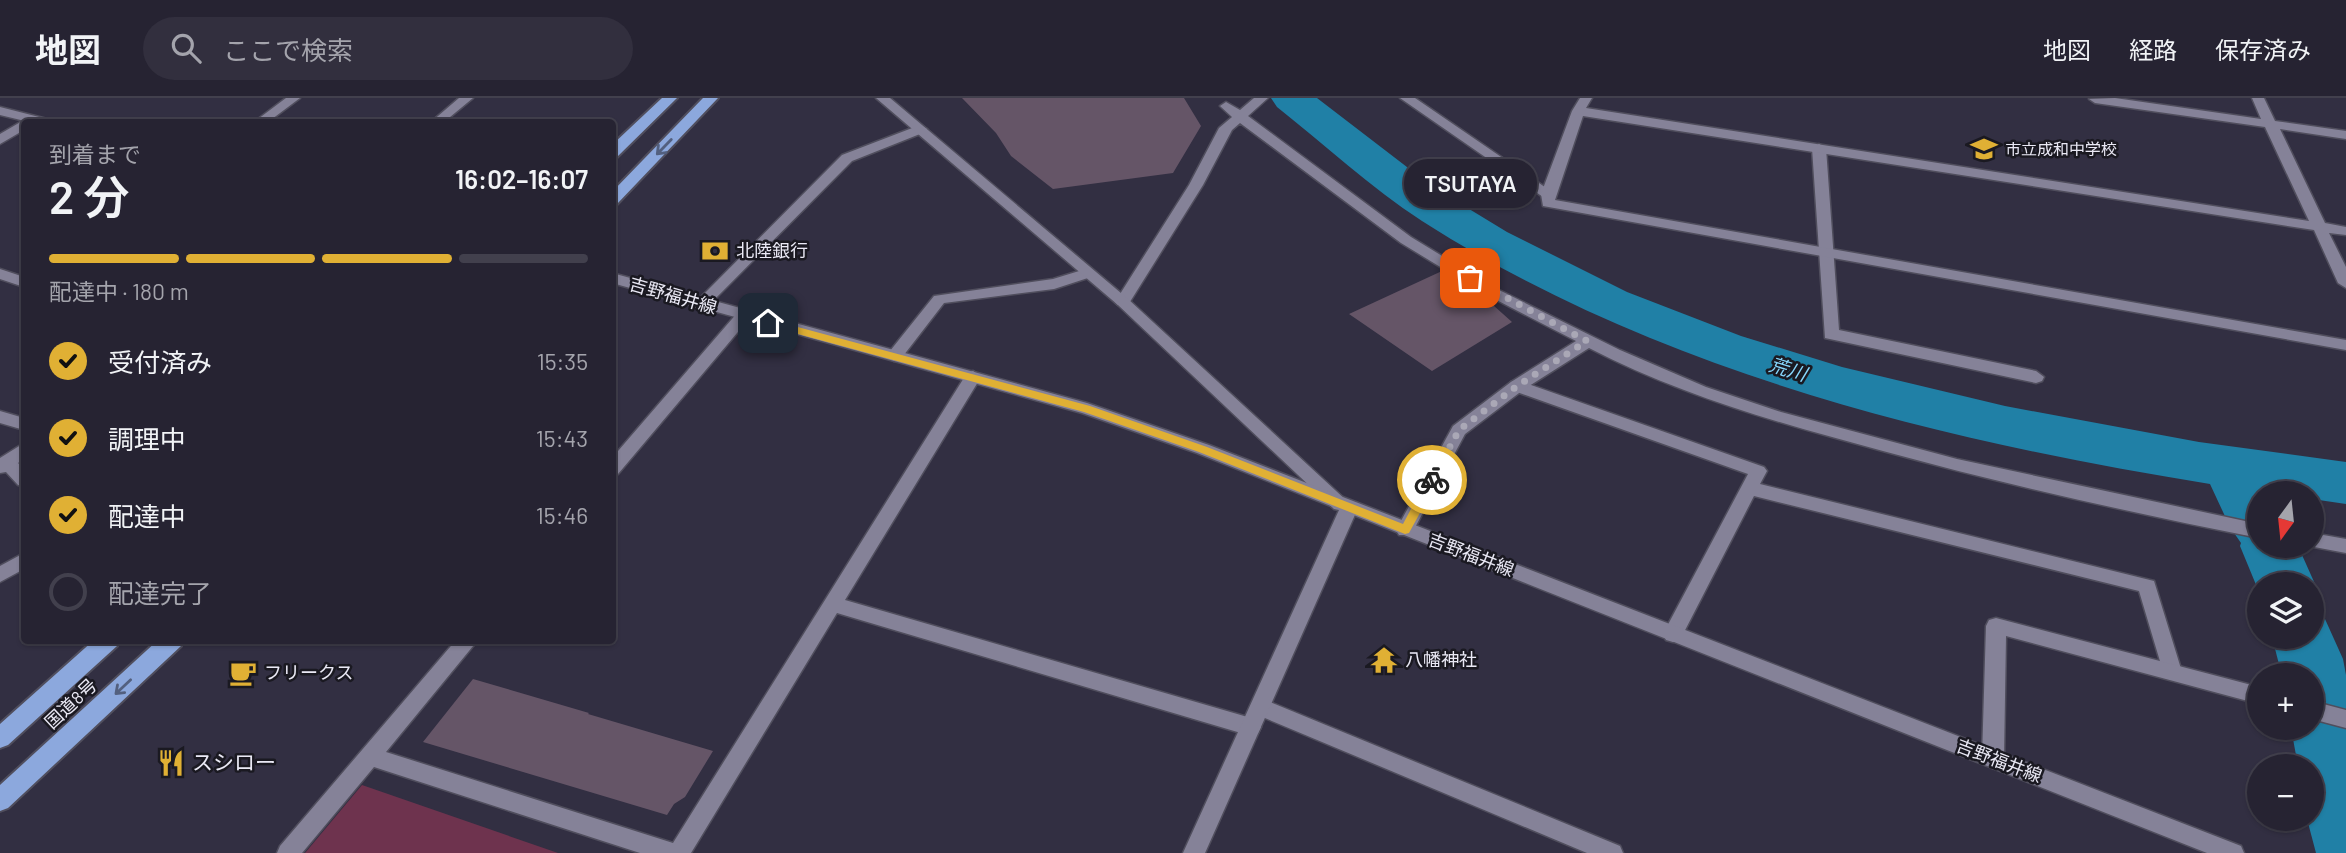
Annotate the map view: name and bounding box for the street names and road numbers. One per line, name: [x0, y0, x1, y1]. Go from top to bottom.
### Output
street label: 吉野福井線: [627, 272, 720, 318]
street label: 吉野福井線: [1425, 528, 1517, 580]
street label: 国道8号: [40, 674, 101, 733]
street label: 吉野福井線: [1953, 734, 2045, 786]

